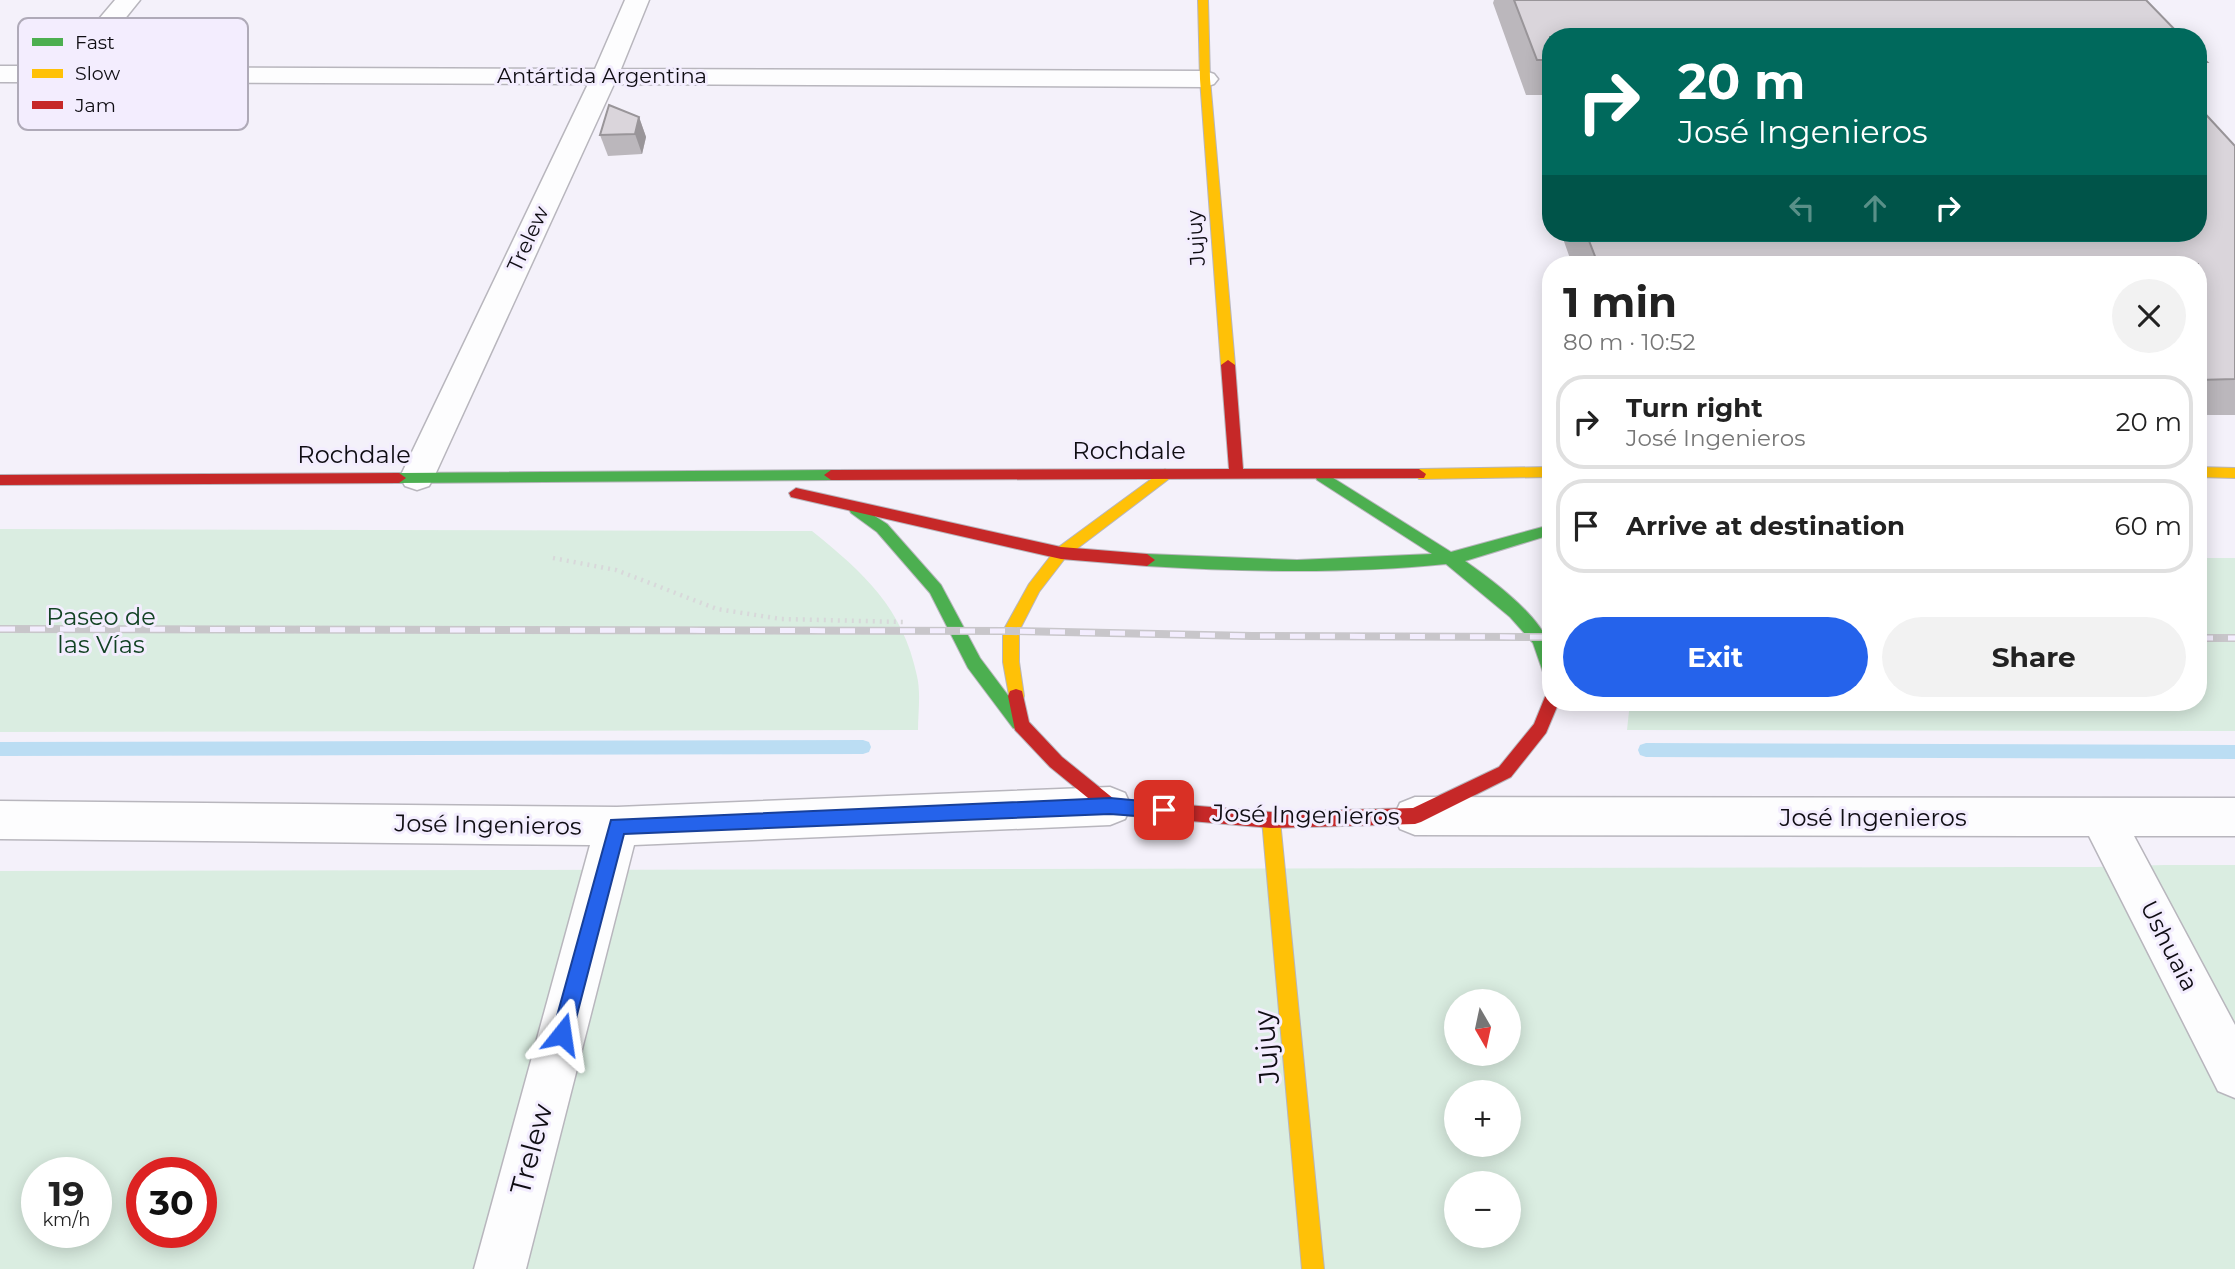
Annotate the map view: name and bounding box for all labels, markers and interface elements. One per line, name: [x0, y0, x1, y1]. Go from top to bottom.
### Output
legend: [18, 18, 248, 130]
text: Fast: [75, 31, 115, 54]
text: 20 m: [1678, 52, 1805, 111]
icon: right: [1563, 56, 1654, 147]
text: Slow: [75, 62, 120, 85]
street label: Antártida Argentina: [497, 63, 707, 88]
text: Jam: [74, 94, 116, 117]
text: José Ingenieros: [1678, 112, 1928, 151]
icon: left: [1783, 189, 1821, 227]
icon: ahead: [1856, 189, 1894, 227]
icon: right: [1929, 189, 1967, 227]
street label: Trelew: [502, 202, 554, 275]
street label: Jujuy: [1181, 209, 1210, 268]
text: 1 min: [1563, 276, 1677, 328]
button: close: [2112, 279, 2186, 353]
text: 80 m · 10:52: [1563, 328, 1696, 356]
text: Turn right: [1626, 392, 1762, 424]
icon: right: [1567, 403, 1605, 441]
text: 20 m: [2116, 406, 2182, 438]
text: José Ingenieros: [1626, 424, 1805, 452]
street label: Rochdale: [1072, 436, 1186, 465]
street label: Rochdale: [297, 440, 411, 469]
icon: arrive: [1567, 507, 1605, 545]
text: Arrive at destination: [1626, 510, 1905, 542]
text: 60 m: [2115, 510, 2182, 542]
park label: Paseo de las Vías: [46, 602, 156, 659]
button: Exit: [1563, 617, 1868, 697]
button: Share: [1882, 617, 2186, 697]
pin: [1134, 780, 1194, 840]
icon: arrive: [1145, 791, 1183, 829]
street label: José Ingenieros: [1211, 798, 1400, 831]
street label: José Ingenieros: [1778, 803, 1967, 832]
street label: José Ingenieros: [393, 808, 582, 841]
street label: Ushuaia: [2134, 896, 2205, 996]
north arrow: [1444, 989, 1521, 1066]
map controls: [1444, 989, 1521, 1248]
position arrow: [525, 997, 599, 1071]
street label: Jujuy: [1246, 1008, 1286, 1087]
button: +: [1444, 1080, 1521, 1157]
street label: Trelew: [503, 1100, 559, 1198]
speed limit sign: 30: [126, 1157, 217, 1248]
button: −: [1444, 1171, 1521, 1248]
text: 19: [48, 1172, 85, 1215]
text: km/h: [42, 1209, 91, 1231]

